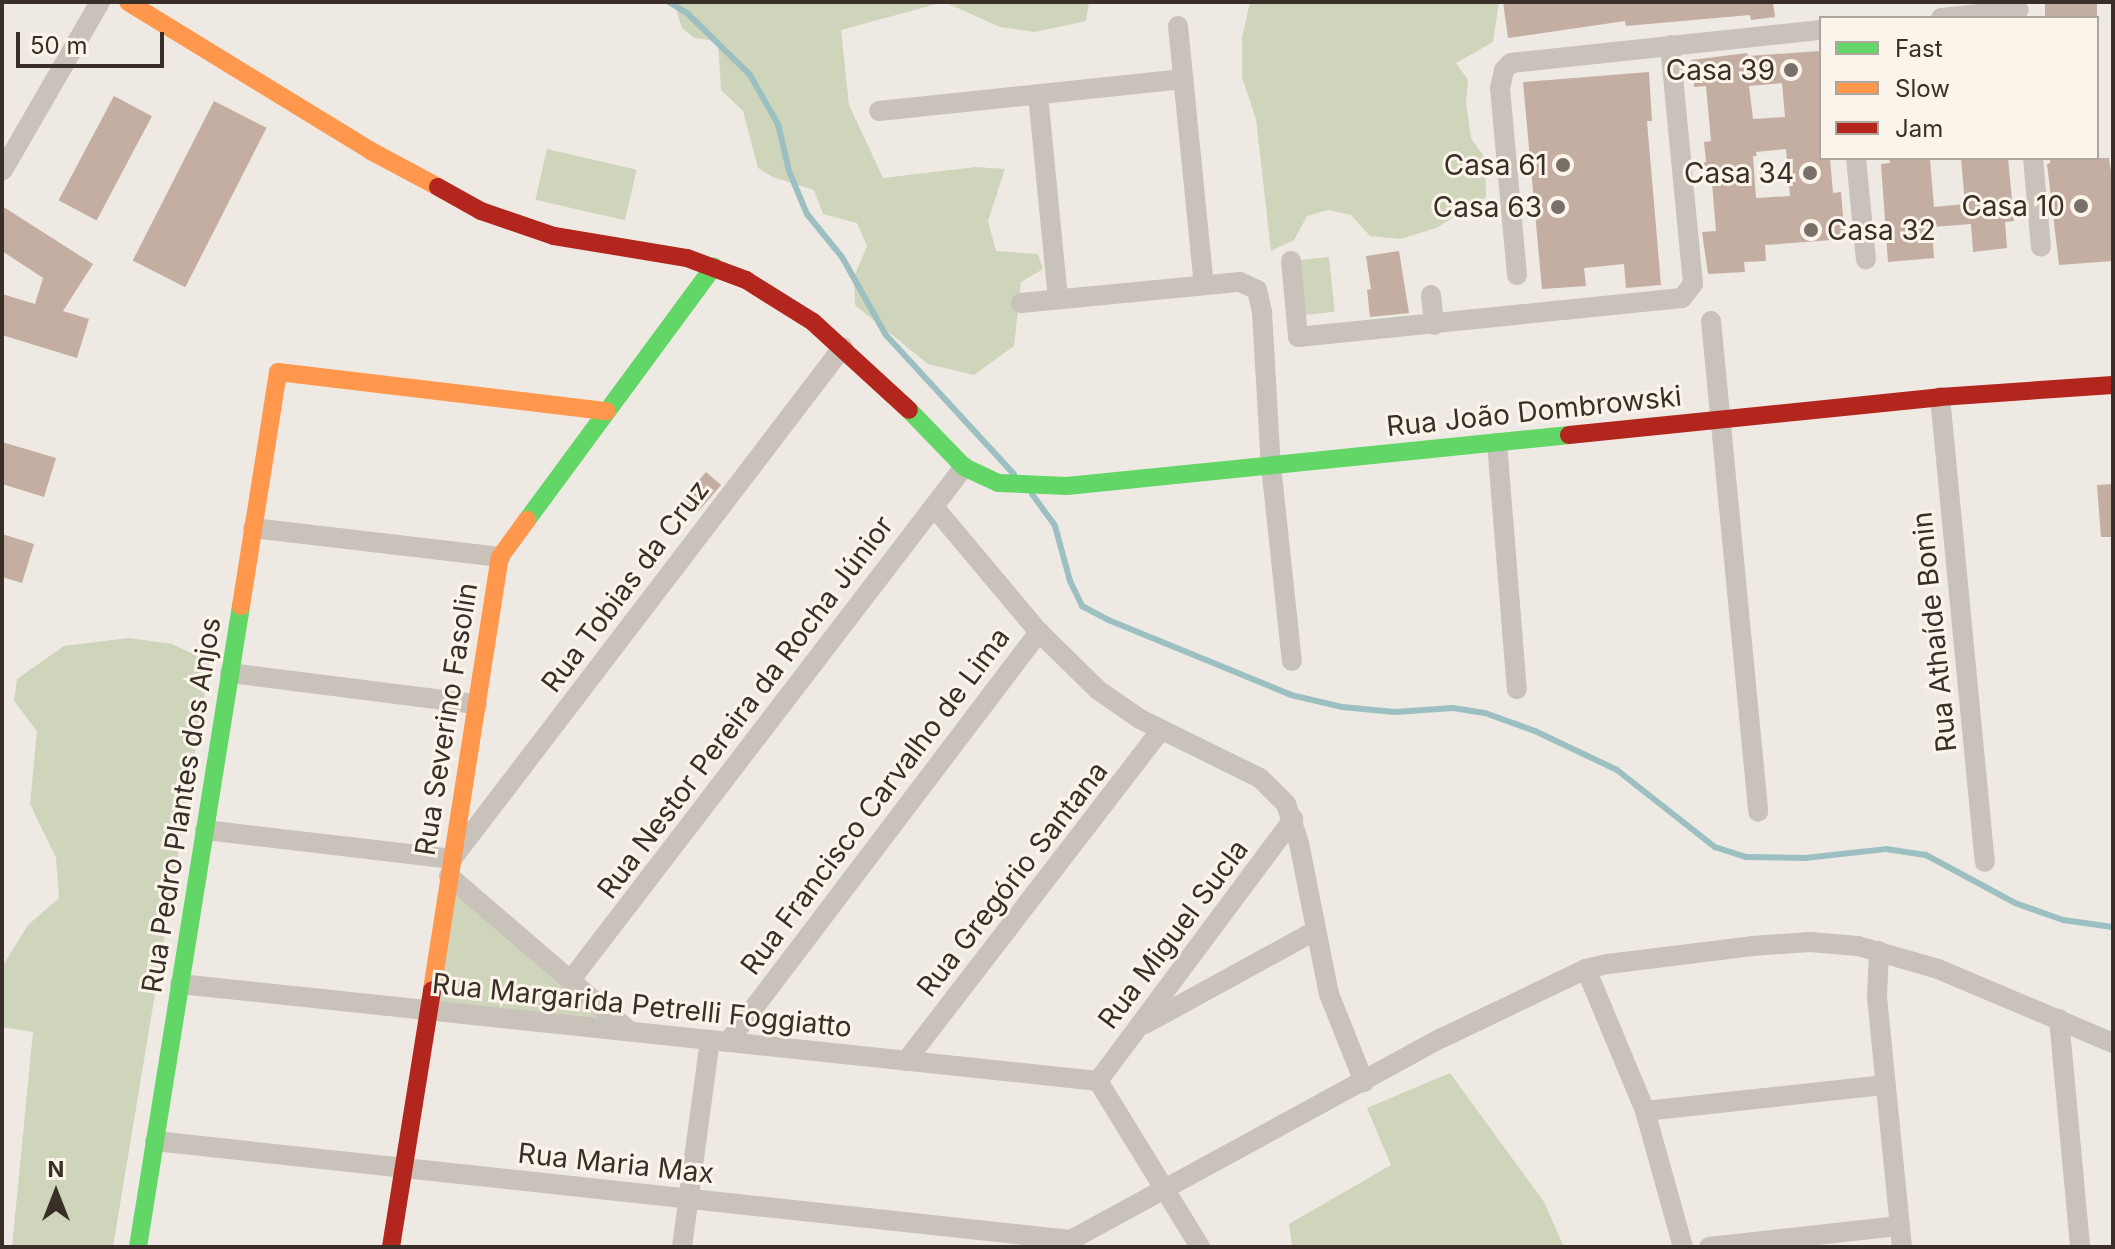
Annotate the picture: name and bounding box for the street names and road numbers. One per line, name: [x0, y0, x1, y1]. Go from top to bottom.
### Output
street label: Rua João Dombrowski: [1385, 379, 1683, 443]
street label: Rua Tobias da Cruz: [534, 473, 716, 699]
street label: Rua Nestor Pereira da Rocha Júnior: [590, 509, 900, 905]
street label: Rua Athaíde Bonin: [1905, 510, 1963, 754]
street label: Rua Severino Fasolin: [408, 580, 484, 858]
street label: Rua Pedro Plantes dos Anjos: [135, 615, 227, 995]
street label: Rua Francisco Carvalho de Lima: [734, 621, 1016, 981]
street label: Rua Gregório Santana: [910, 755, 1114, 1003]
street label: Rua Miguel Sucla: [1091, 833, 1255, 1035]
street label: Rua Margarida Petrelli Foggiatto: [431, 966, 853, 1044]
street label: Rua Maria Max: [516, 1136, 716, 1190]

